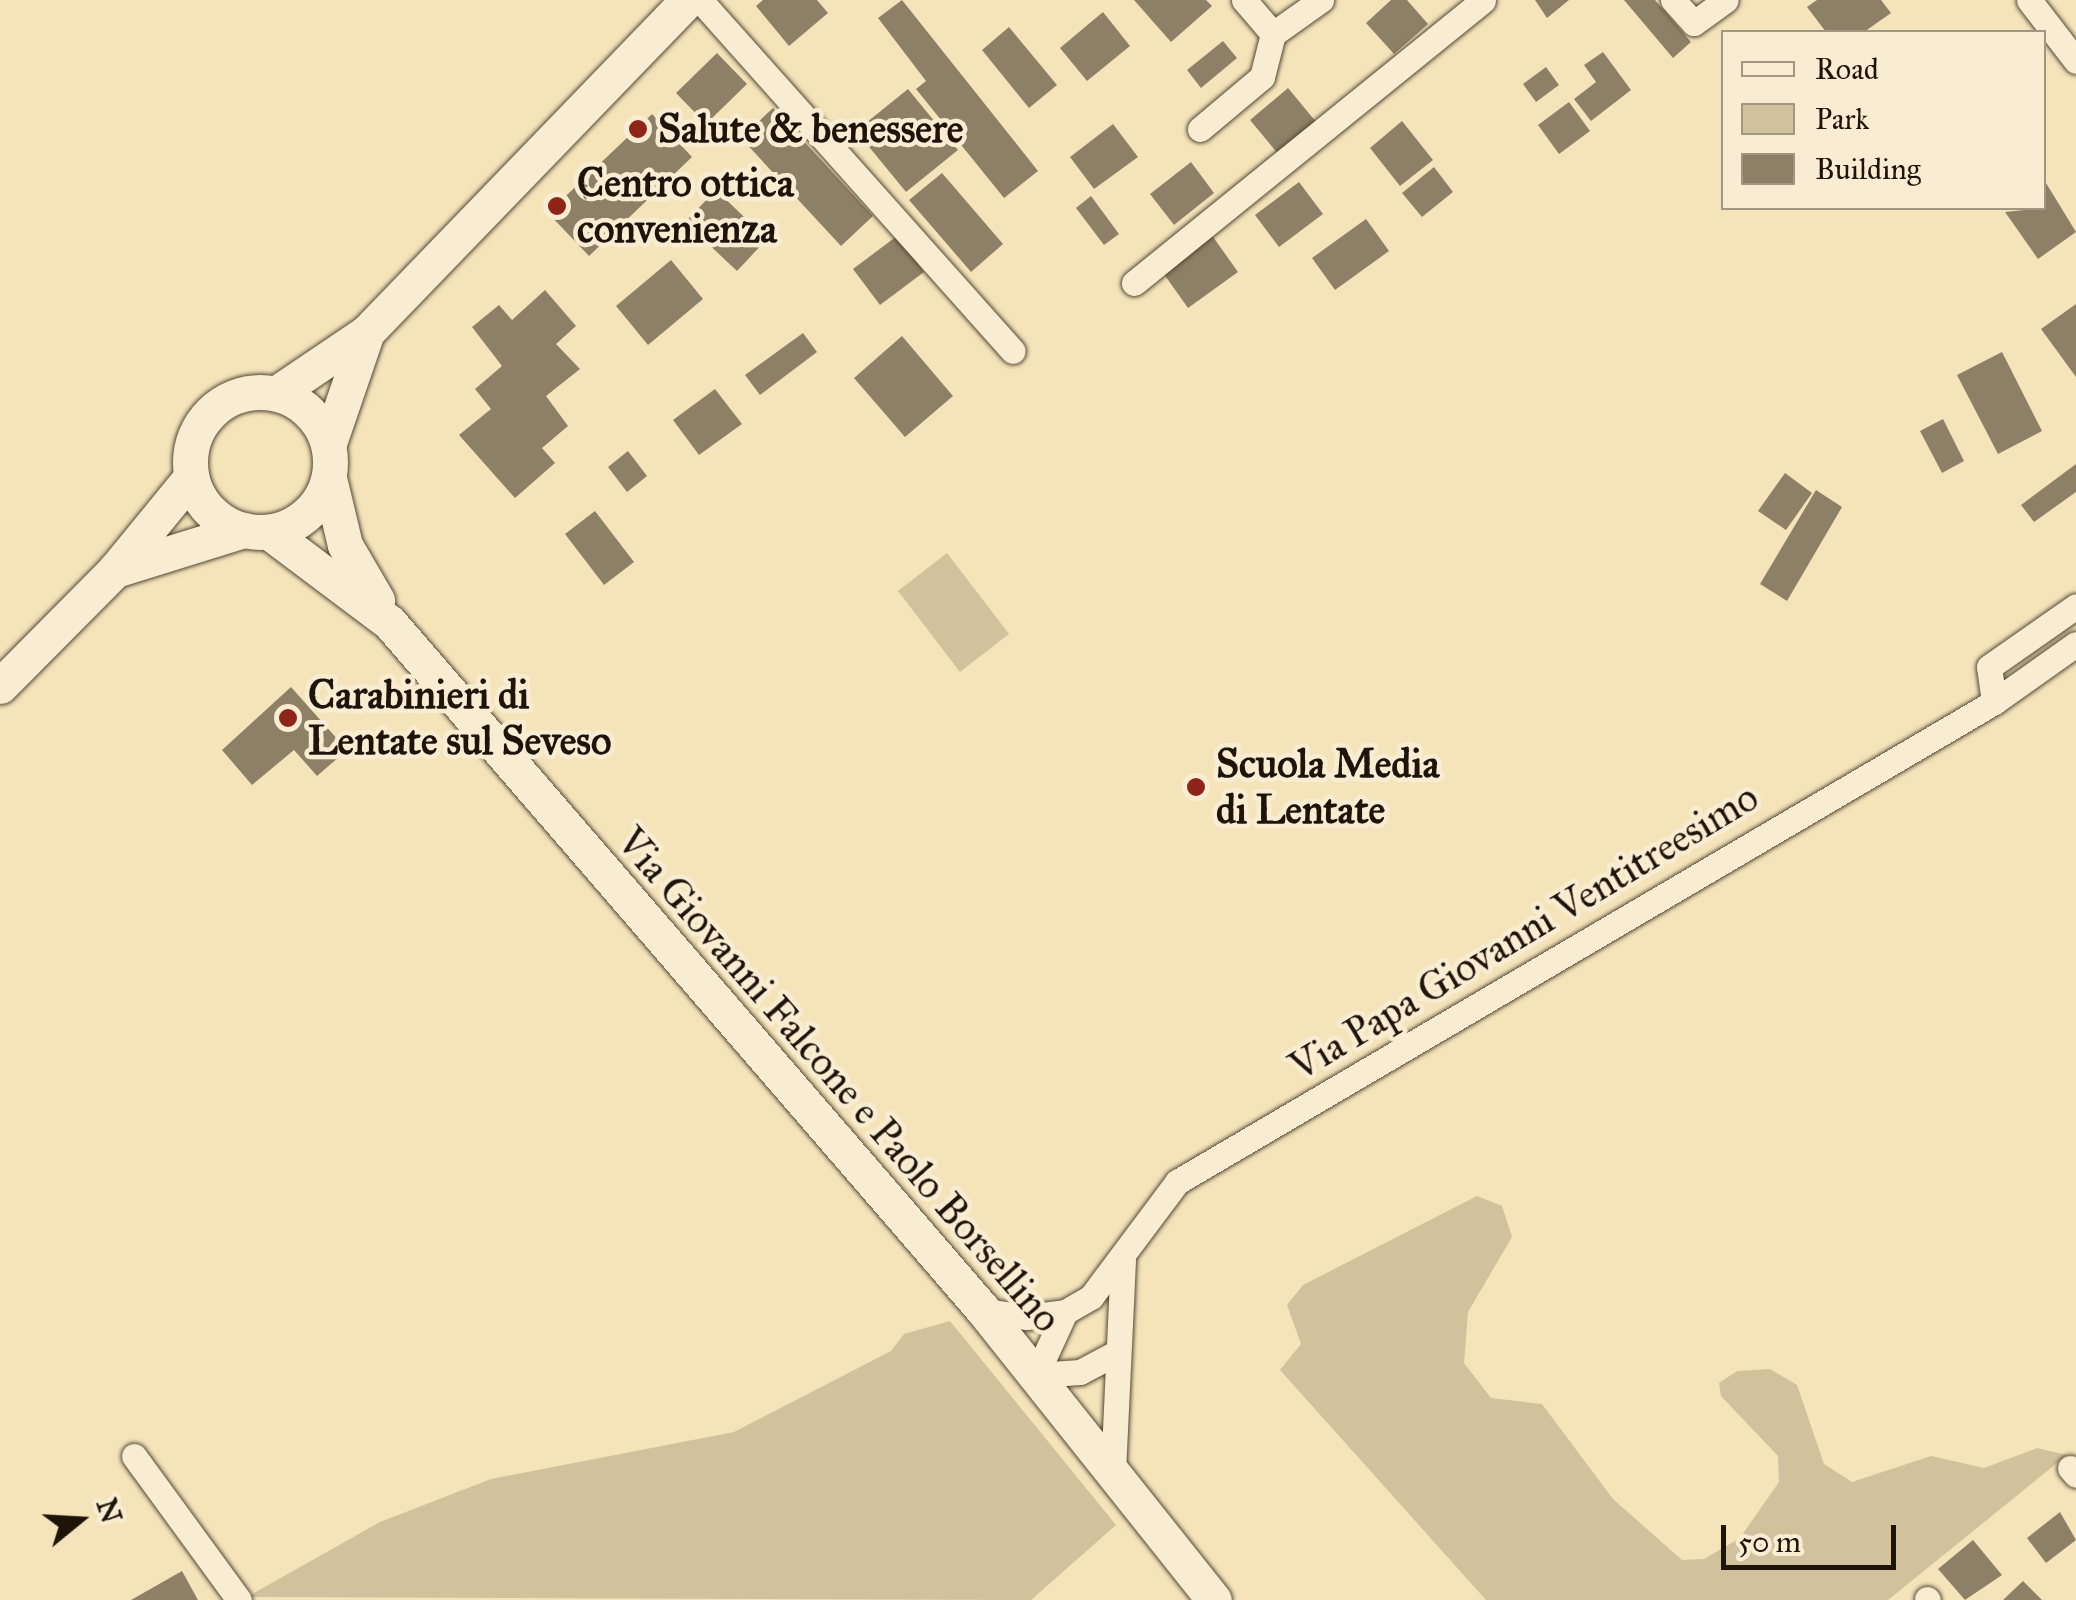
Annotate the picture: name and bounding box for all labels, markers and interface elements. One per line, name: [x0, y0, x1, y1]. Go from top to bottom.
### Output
legend: [1721, 30, 2046, 210]
text: Road: [1815, 51, 1879, 87]
text: Park: [1815, 101, 1869, 137]
place label: Salute & benessere: [658, 105, 963, 153]
marker: Salute & benessere: [627, 118, 649, 140]
text: Building: [1815, 151, 1921, 187]
place label: Centro ottica convenienza: [577, 159, 794, 253]
marker: Centro ottica convenienza: [546, 195, 568, 217]
place label: Carabinieri di Lentate sul Seveso: [308, 671, 611, 765]
marker: Carabinieri di Lentate sul Seveso: [277, 707, 299, 729]
place label: Scuola Media di Lentate: [1216, 740, 1439, 834]
street label: Via Papa Giovanni Ventitreesimo: [1281, 773, 1767, 1091]
marker: Scuola Media di Lentate: [1185, 776, 1207, 798]
street label: Via Giovanni Falcone e Paolo Borsellino: [607, 818, 1071, 1342]
north arrow: [30, 1470, 130, 1570]
text: N: [89, 1494, 129, 1527]
scale bar: [1726, 1505, 1901, 1567]
text: 50 m: [1738, 1524, 1801, 1560]

